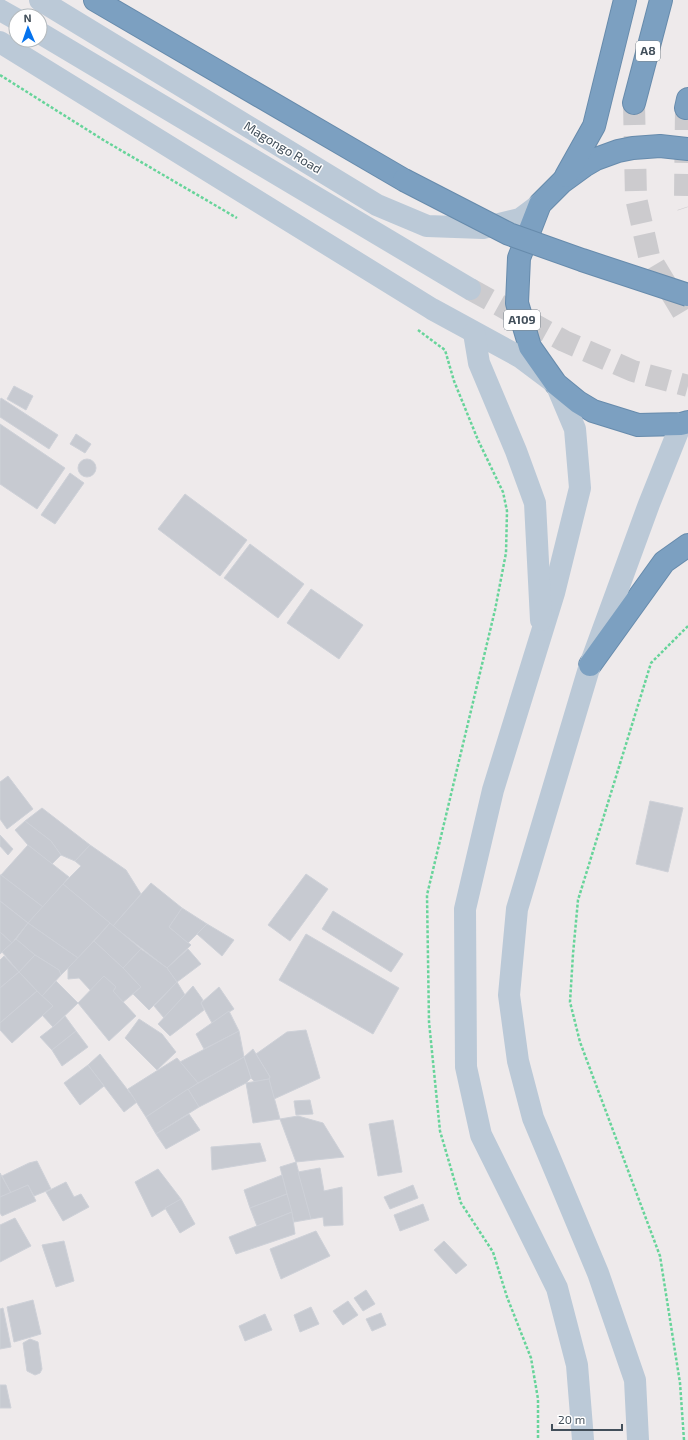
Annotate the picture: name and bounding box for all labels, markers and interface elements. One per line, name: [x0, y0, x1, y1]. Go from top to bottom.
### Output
north arrow: [8, 8, 48, 48]
text: N: [23, 11, 32, 24]
road number: A8: [636, 41, 660, 61]
street label: Magongo Road: [241, 117, 325, 177]
road number: A109: [504, 310, 540, 330]
scale bar: [552, 1406, 622, 1432]
text: 20 m: [558, 1412, 585, 1426]

